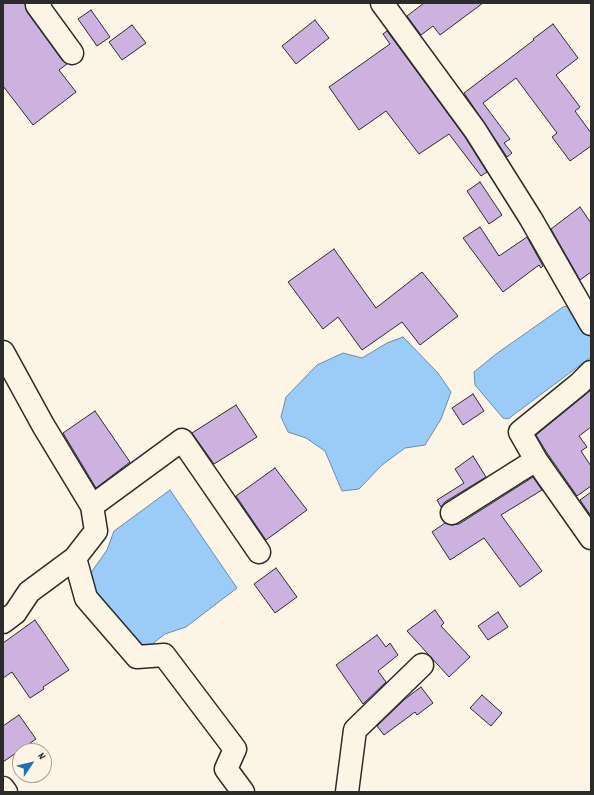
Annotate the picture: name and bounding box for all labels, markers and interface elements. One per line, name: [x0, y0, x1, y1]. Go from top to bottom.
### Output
north arrow: [12, 743, 52, 783]
text: N: [33, 750, 49, 764]

